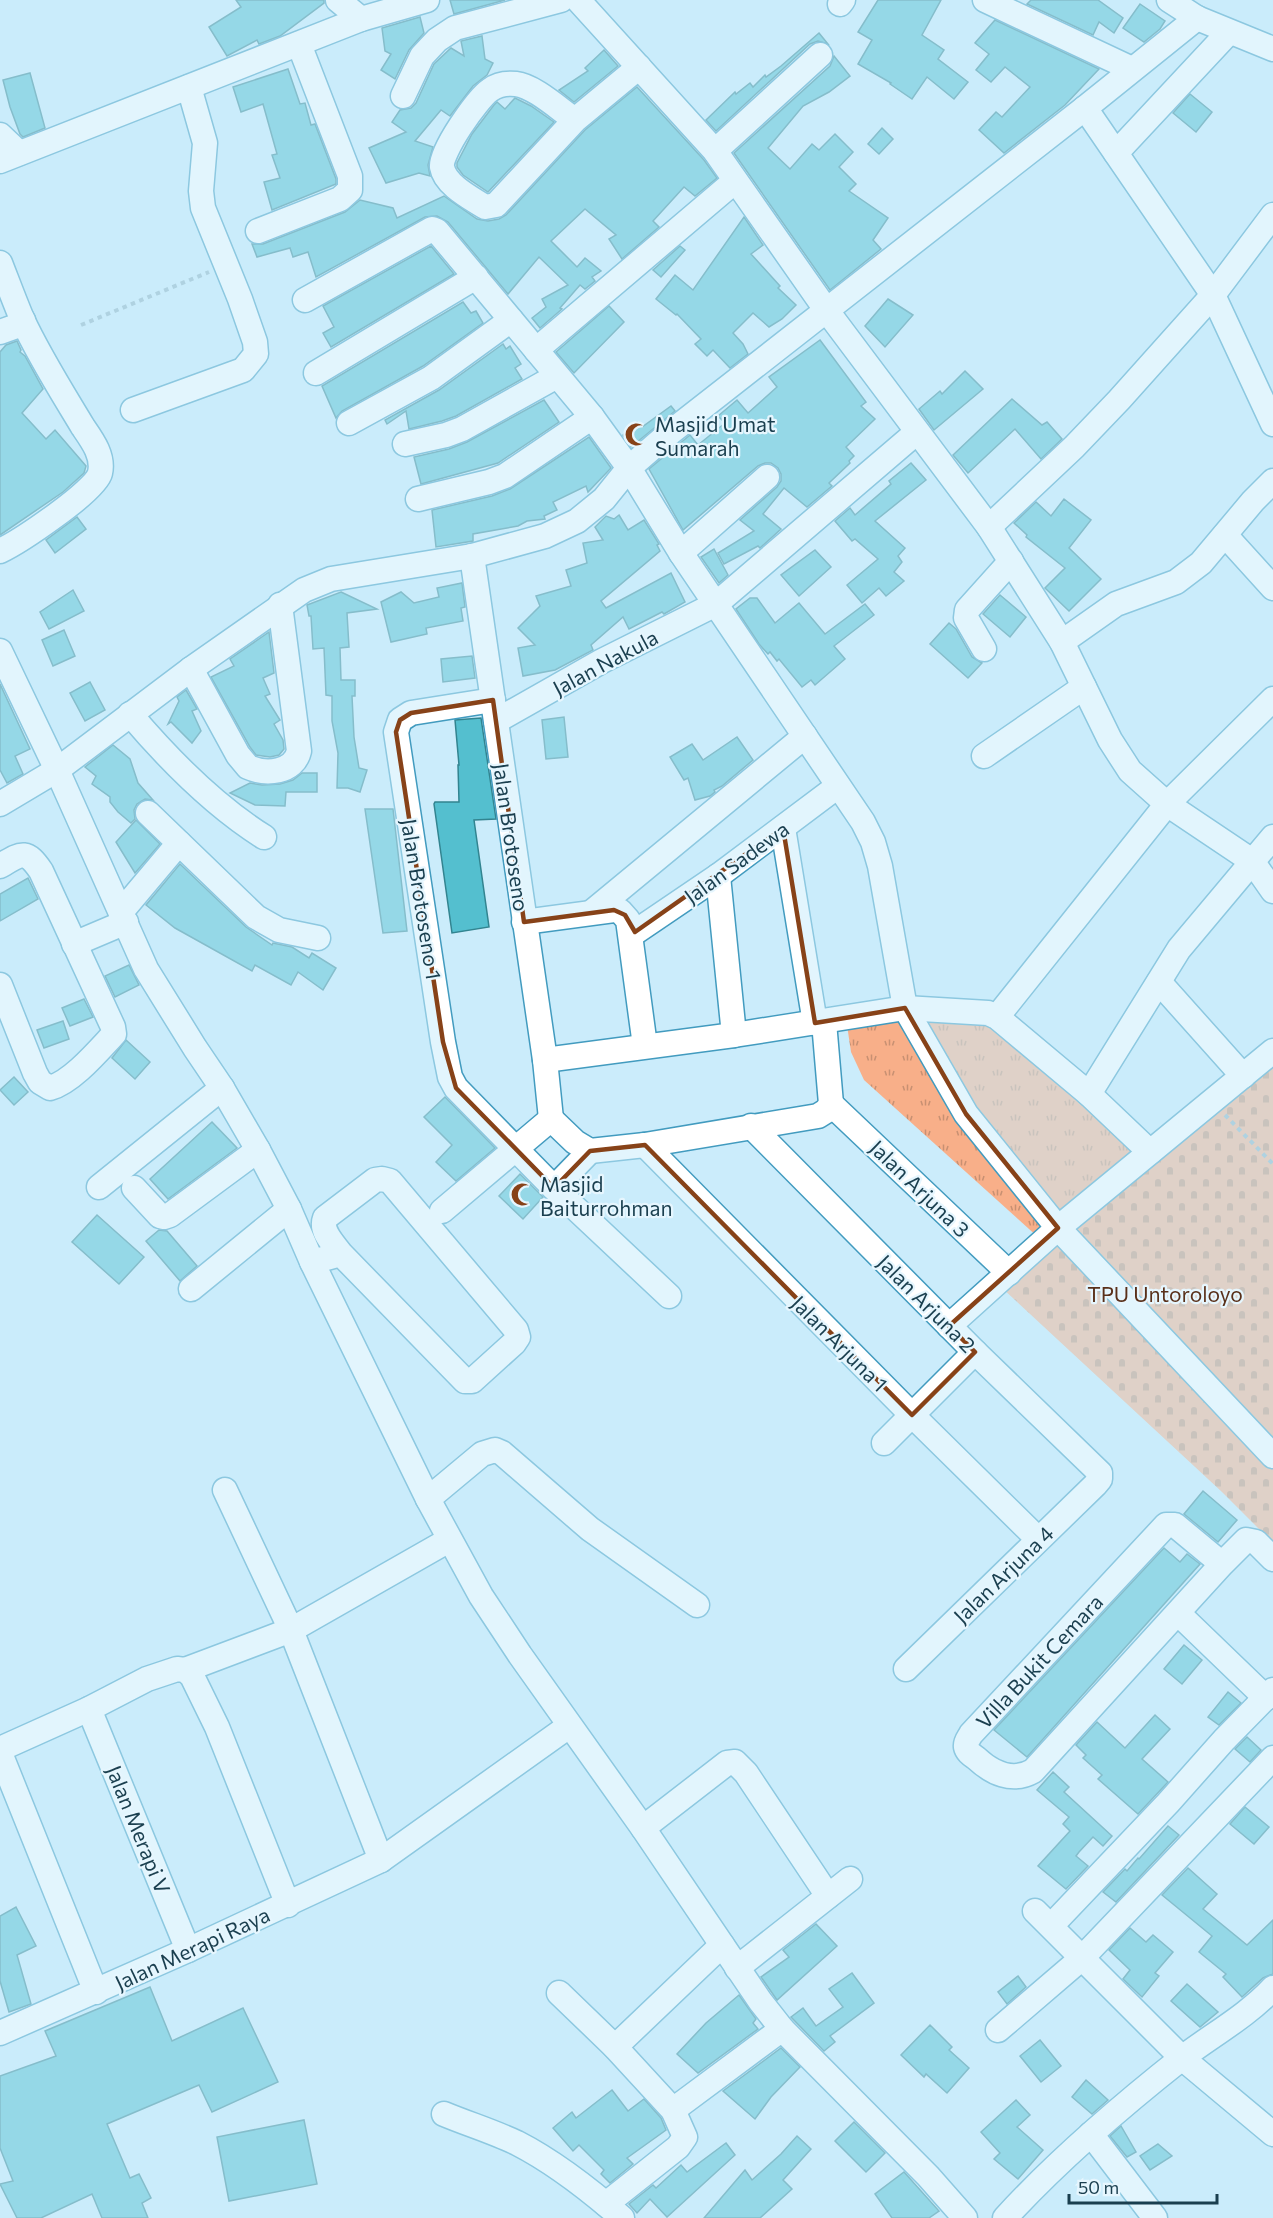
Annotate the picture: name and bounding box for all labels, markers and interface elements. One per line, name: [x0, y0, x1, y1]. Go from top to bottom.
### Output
place label: Masjid Umat Sumarah: [655, 411, 776, 460]
mosque icon: Masjid Umat Sumarah: [624, 422, 650, 448]
street label: Jalan Nakula: [548, 624, 662, 700]
street label: Jalan Brotoseno: [489, 761, 535, 913]
street label: Jalan Sadewa: [679, 816, 793, 908]
street label: Jalan Brotoseno 1: [397, 817, 447, 981]
street label: Jalan Arjuna 3: [865, 1134, 975, 1242]
place label: Masjid Baiturrohman: [540, 1171, 673, 1220]
mosque icon: Masjid Baiturrohman: [509, 1182, 535, 1208]
street label: Jalan Arjuna 2: [873, 1249, 981, 1357]
park label: TPU Untoroloyo: [1087, 1281, 1243, 1306]
street label: Jalan Arjuna 1: [787, 1290, 893, 1396]
street label: Jalan Arjuna 4: [948, 1520, 1058, 1628]
street label: Villa Bukit Cemara: [970, 1589, 1108, 1733]
street label: Jalan Merapi V: [102, 1761, 176, 1897]
street label: Jalan Merapi Raya: [111, 1901, 273, 1995]
scale bar: [1069, 2167, 1218, 2205]
text: 50 m: [1078, 2176, 1119, 2198]

